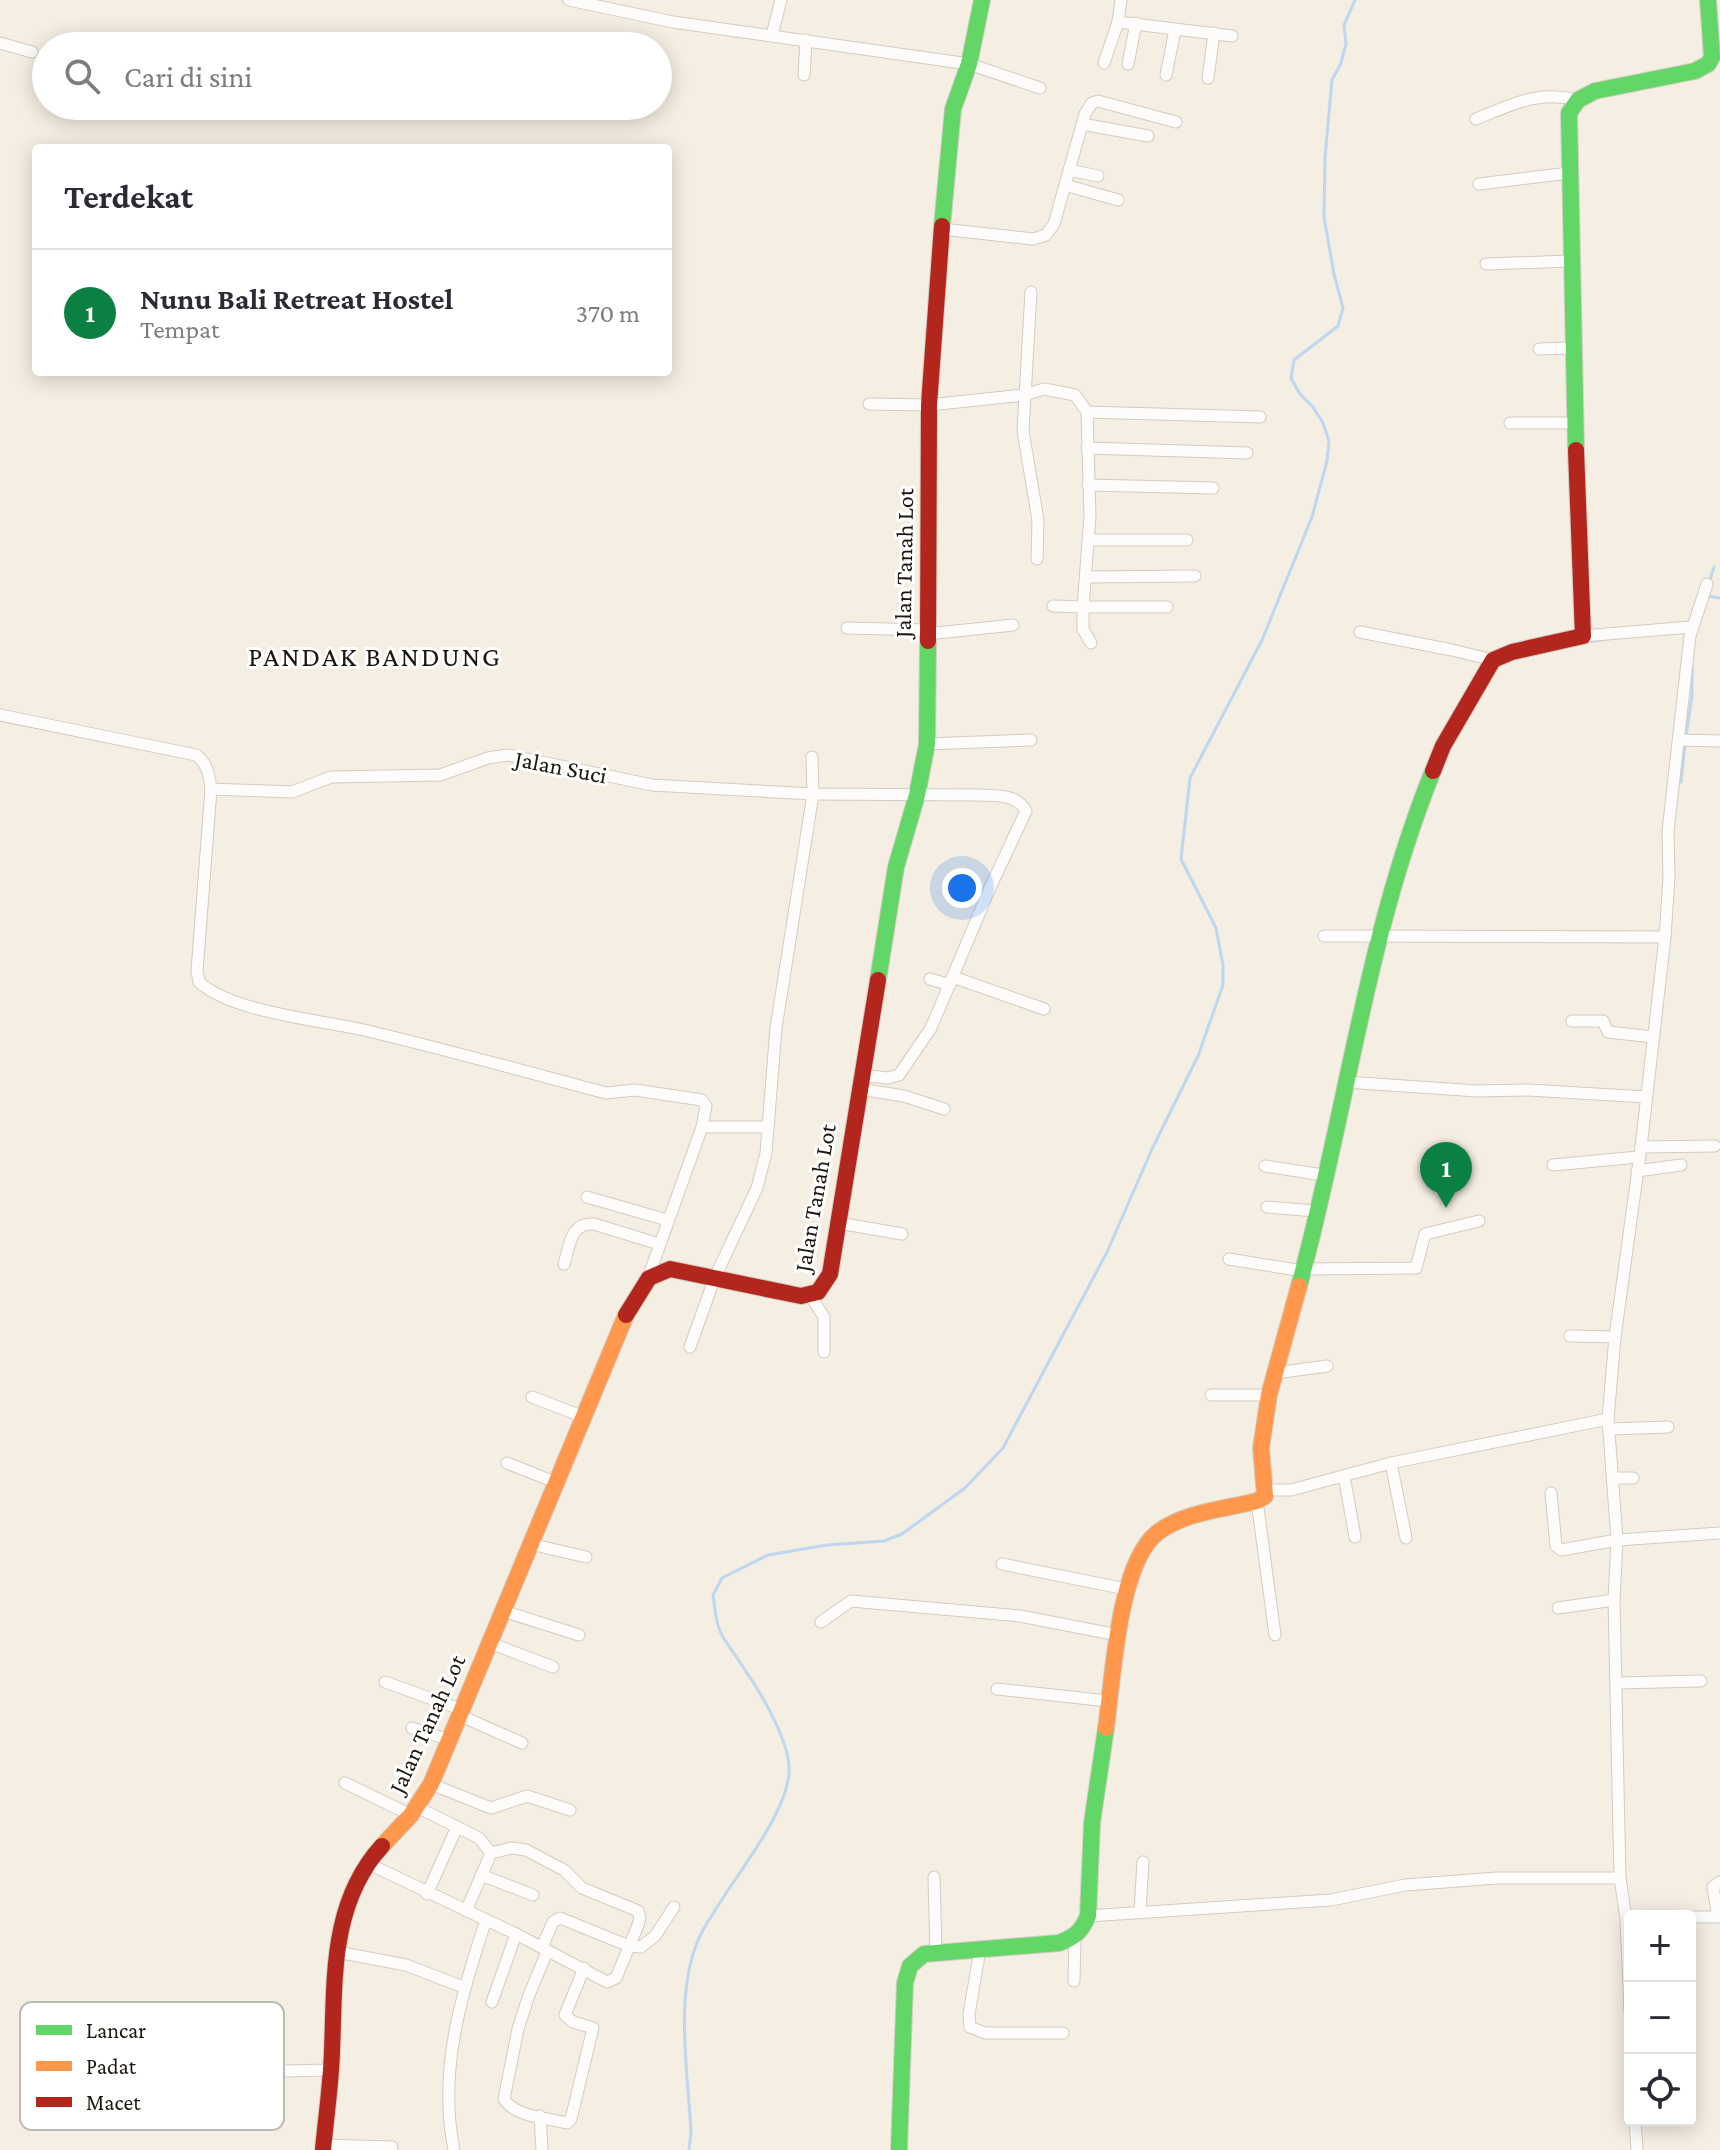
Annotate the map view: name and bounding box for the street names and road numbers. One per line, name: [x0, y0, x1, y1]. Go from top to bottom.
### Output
street label: Jalan Tanah Lot: [889, 487, 918, 640]
street label: Jalan Suci: [511, 744, 609, 789]
street label: Jalan Tanah Lot: [788, 1121, 841, 1276]
street label: Jalan Tanah Lot: [382, 1649, 471, 1799]

